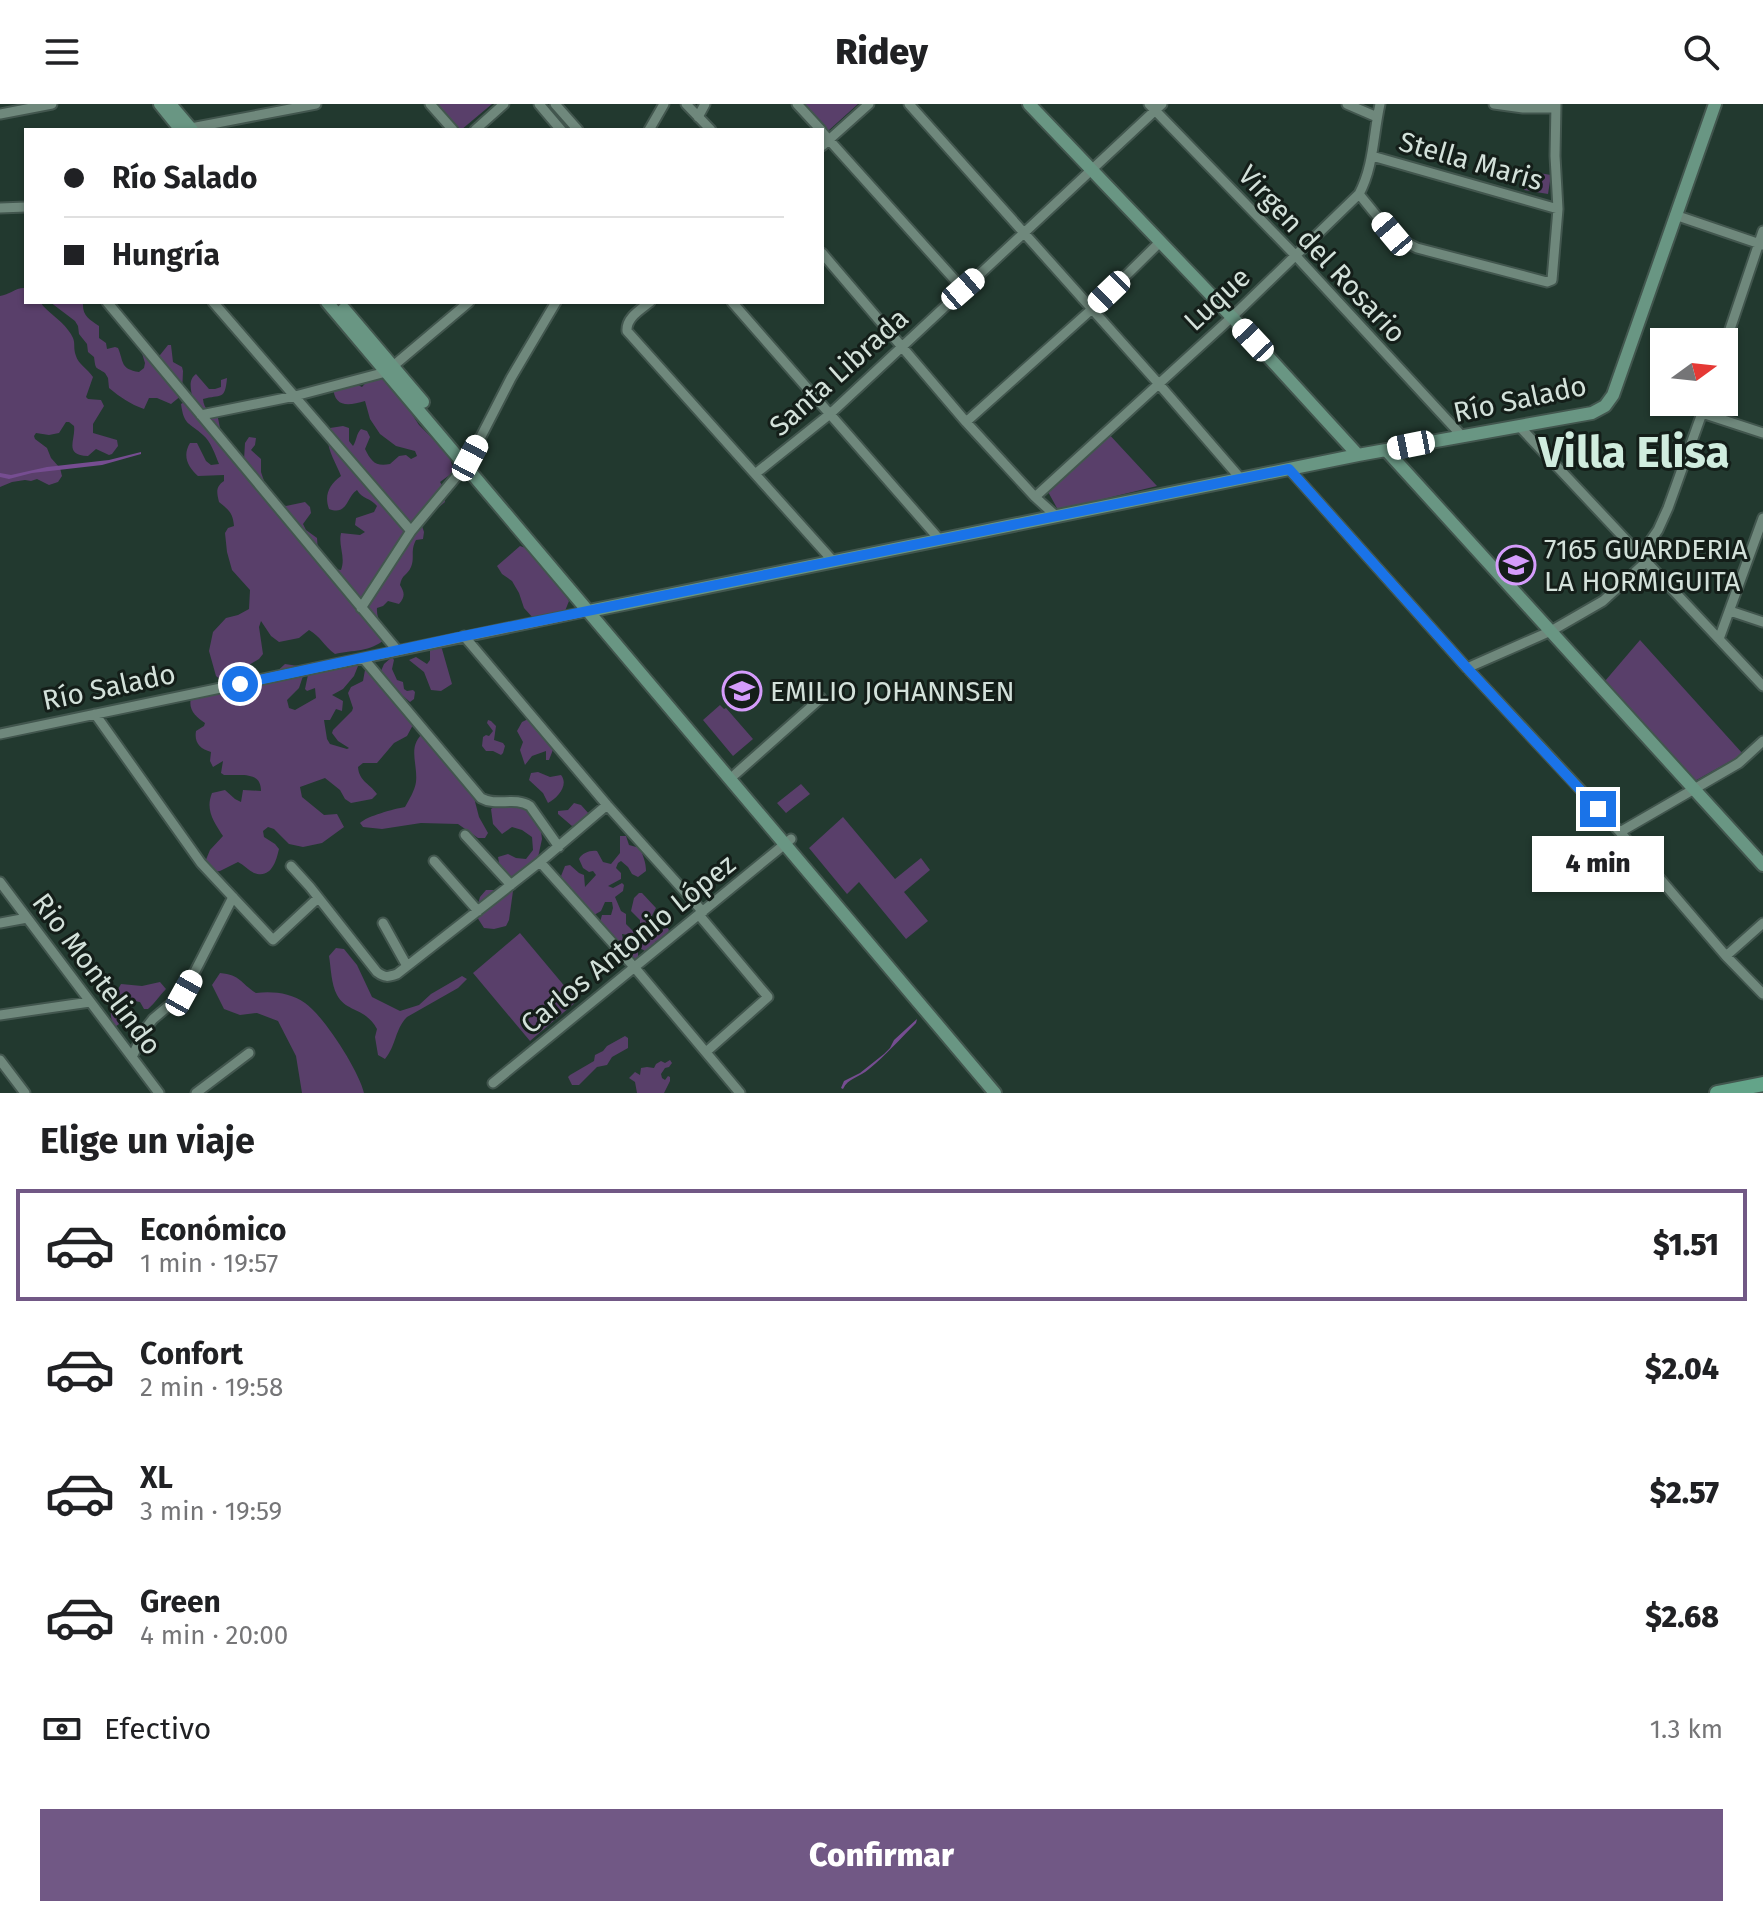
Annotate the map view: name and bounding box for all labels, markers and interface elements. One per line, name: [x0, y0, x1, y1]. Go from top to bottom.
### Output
icon: menu: [40, 30, 84, 74]
text: Ridey: [835, 30, 928, 74]
icon: search: [1679, 30, 1723, 74]
street label: Stella Maris: [1395, 125, 1547, 197]
street label: Virgen del Rosario: [1231, 158, 1413, 350]
text: Río Salado: [112, 160, 258, 196]
car: [1367, 208, 1417, 260]
text: Hungría: [112, 237, 220, 273]
street label: Luque: [1177, 260, 1257, 338]
car: [937, 264, 989, 314]
car: [1083, 267, 1135, 317]
street label: Santa Librada: [763, 301, 915, 443]
car: [1228, 314, 1278, 366]
north arrow: [1650, 328, 1738, 416]
map controls: [1650, 328, 1738, 416]
street label: Río Salado: [1450, 369, 1590, 429]
district label: Villa Elisa: [1537, 426, 1730, 479]
car: [1385, 429, 1437, 461]
car: [448, 431, 492, 485]
place label: 7165 GUARDERIA LA HORMIGUITA: [1544, 533, 1747, 598]
school or university icon: 7165 GUARDERIA LA HORMIGUITA: [1495, 544, 1537, 586]
street label: Río Salado: [39, 657, 179, 717]
route start: [222, 666, 258, 702]
school or university icon: EMILIO JOHANNSEN: [721, 670, 763, 712]
place label: EMILIO JOHANNSEN: [770, 675, 1015, 708]
route end: [1580, 791, 1616, 827]
callout: 4 min: [1532, 837, 1664, 893]
street label: Carlos Antonio López: [514, 847, 742, 1041]
text: 4 min: [1565, 848, 1631, 879]
street label: Rio Montelindo: [26, 887, 168, 1061]
car: [162, 966, 206, 1020]
text: Elige un viaje: [40, 1119, 255, 1163]
icon: car: [44, 1209, 116, 1281]
text: Económico: [140, 1212, 286, 1248]
text: $1.51: [1653, 1227, 1719, 1263]
text: 1 min · 19:57: [140, 1248, 278, 1279]
icon: car: [44, 1333, 116, 1405]
text: Confort: [140, 1336, 243, 1372]
text: $2.04: [1645, 1351, 1719, 1387]
text: 2 min · 19:58: [140, 1372, 283, 1403]
icon: car: [44, 1457, 116, 1529]
text: XL: [140, 1460, 173, 1496]
text: $2.57: [1650, 1475, 1719, 1511]
text: 3 min · 19:59: [140, 1496, 282, 1527]
icon: car: [44, 1581, 116, 1653]
text: Green: [140, 1584, 221, 1620]
text: $2.68: [1645, 1599, 1719, 1635]
text: 4 min · 20:00: [140, 1620, 288, 1651]
icon: cash: [40, 1707, 84, 1751]
text: Efectivo: [104, 1711, 211, 1747]
text: 1.3 km: [1650, 1714, 1723, 1745]
button: Confirmar: [40, 1809, 1723, 1901]

